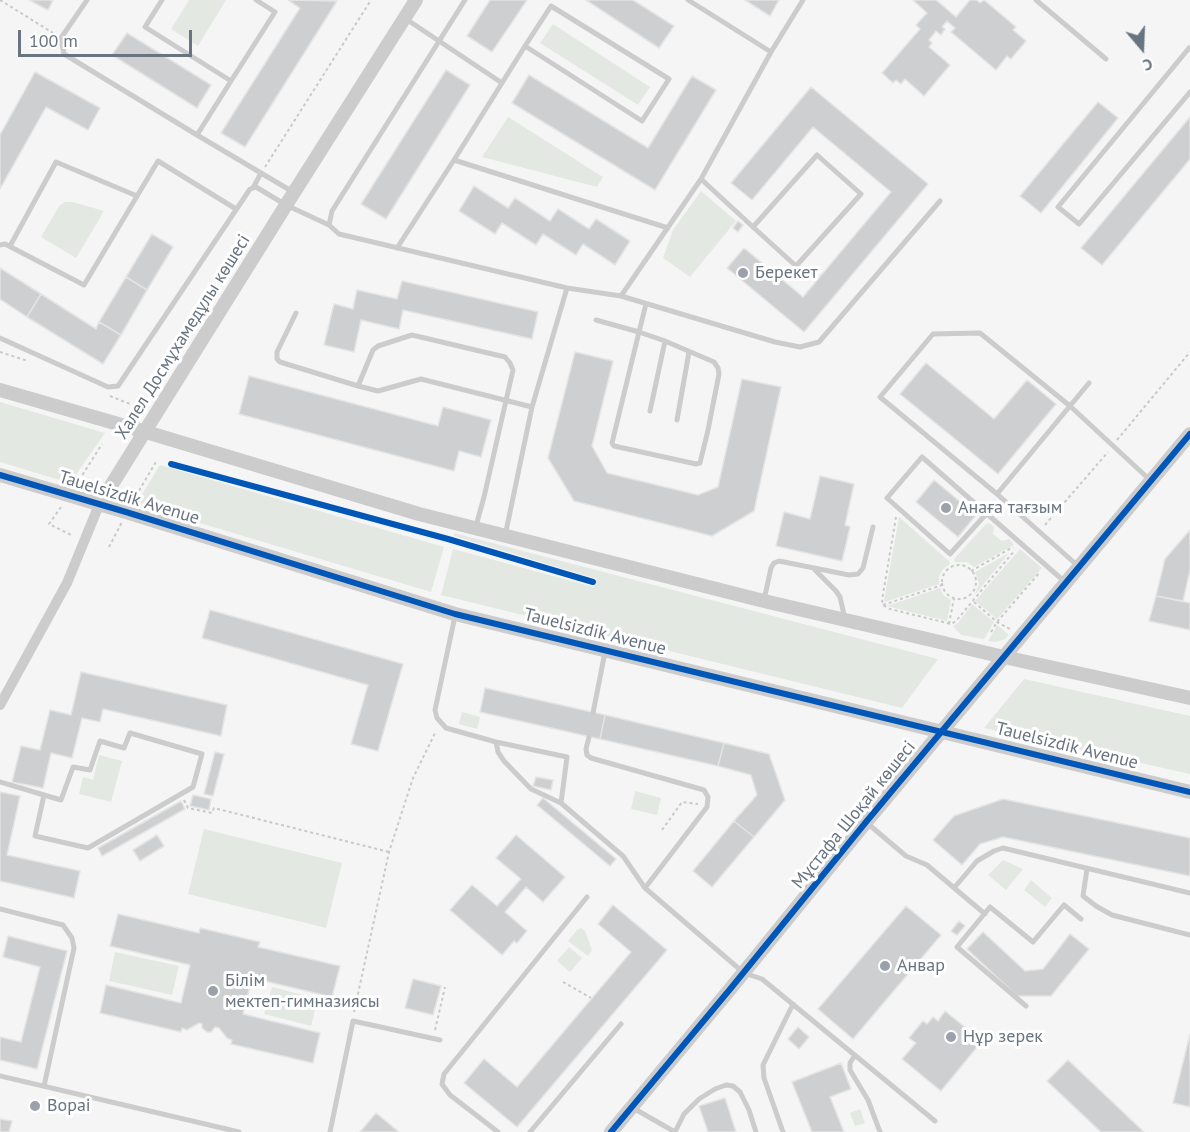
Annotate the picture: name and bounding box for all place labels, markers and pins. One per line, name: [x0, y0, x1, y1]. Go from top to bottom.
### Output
place label: Берекет: [755, 262, 818, 284]
marker: Берекет: [736, 266, 750, 280]
place label: Анаға тағзым: [958, 497, 1062, 519]
marker: Анаға тағзым: [939, 501, 953, 515]
place label: Анвар: [897, 955, 945, 977]
marker: Анвар: [878, 959, 892, 973]
place label: Білім мектеп-гимназиясы: [225, 970, 380, 1012]
marker: Білім мектеп-гимназиясы: [206, 984, 220, 998]
place label: Нұр зерек: [963, 1026, 1043, 1048]
marker: Нұр зерек: [944, 1030, 958, 1044]
place label: Bopai: [47, 1095, 91, 1117]
marker: Bopai: [28, 1099, 42, 1113]

